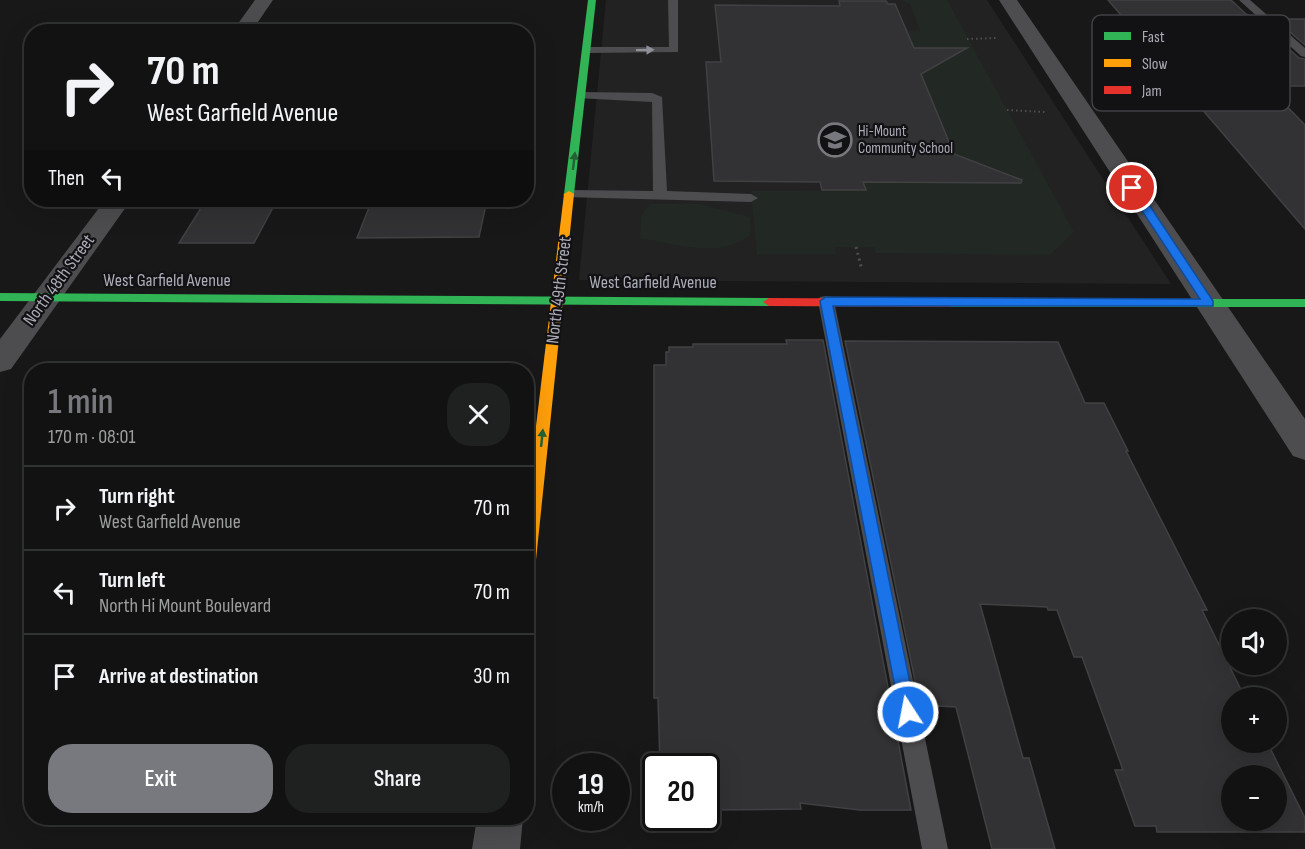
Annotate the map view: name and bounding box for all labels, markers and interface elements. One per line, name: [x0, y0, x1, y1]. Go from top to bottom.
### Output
legend: [1092, 15, 1290, 111]
text: Fast: [1142, 28, 1165, 47]
one-way arrow: [636, 45, 655, 55]
text: 70 m: [147, 46, 220, 97]
icon: right: [48, 48, 126, 126]
text: Slow: [1142, 55, 1167, 74]
text: Jam: [1141, 82, 1162, 101]
text: West Garfield Avenue: [147, 97, 338, 129]
school or university icon: Hi-Mount Community School: [817, 122, 853, 158]
place label: Hi-Mount Community School: [858, 122, 953, 158]
one-way arrow: [569, 151, 579, 170]
icon: left: [96, 162, 129, 195]
pin: [1106, 162, 1157, 213]
text: Then: [48, 165, 84, 192]
icon: arrive: [1115, 171, 1148, 204]
street label: North 48th Street: [19, 230, 99, 330]
street label: North 49th Street: [542, 235, 576, 345]
street label: West Garfield Avenue: [103, 270, 231, 291]
street label: West Garfield Avenue: [589, 272, 717, 293]
text: 1 min: [48, 381, 113, 424]
button: close: [447, 383, 510, 446]
text: 170 m · 08:01: [48, 425, 136, 449]
one-way arrow: [537, 428, 547, 447]
text: Turn right: [99, 483, 175, 510]
icon: right: [48, 492, 81, 525]
text: 70 m: [474, 495, 510, 522]
text: West Garfield Avenue: [99, 510, 241, 534]
text: Turn left: [99, 567, 165, 594]
icon: left: [48, 576, 81, 609]
text: 70 m: [474, 579, 510, 606]
text: North Hi Mount Boulevard: [99, 594, 271, 618]
map controls: [1221, 609, 1287, 831]
button: sound: [1221, 609, 1287, 675]
icon: arrive: [48, 660, 81, 693]
text: Arrive at destination: [99, 663, 258, 690]
text: 30 m: [473, 663, 510, 690]
position arrow: [876, 680, 940, 744]
button: +: [1221, 687, 1287, 753]
button: Exit: [48, 744, 273, 813]
button: Share: [285, 744, 510, 813]
speed limit sign: 20: [642, 753, 720, 831]
button: −: [1221, 765, 1287, 831]
text: 19: [578, 767, 604, 803]
text: km/h: [578, 798, 604, 817]

